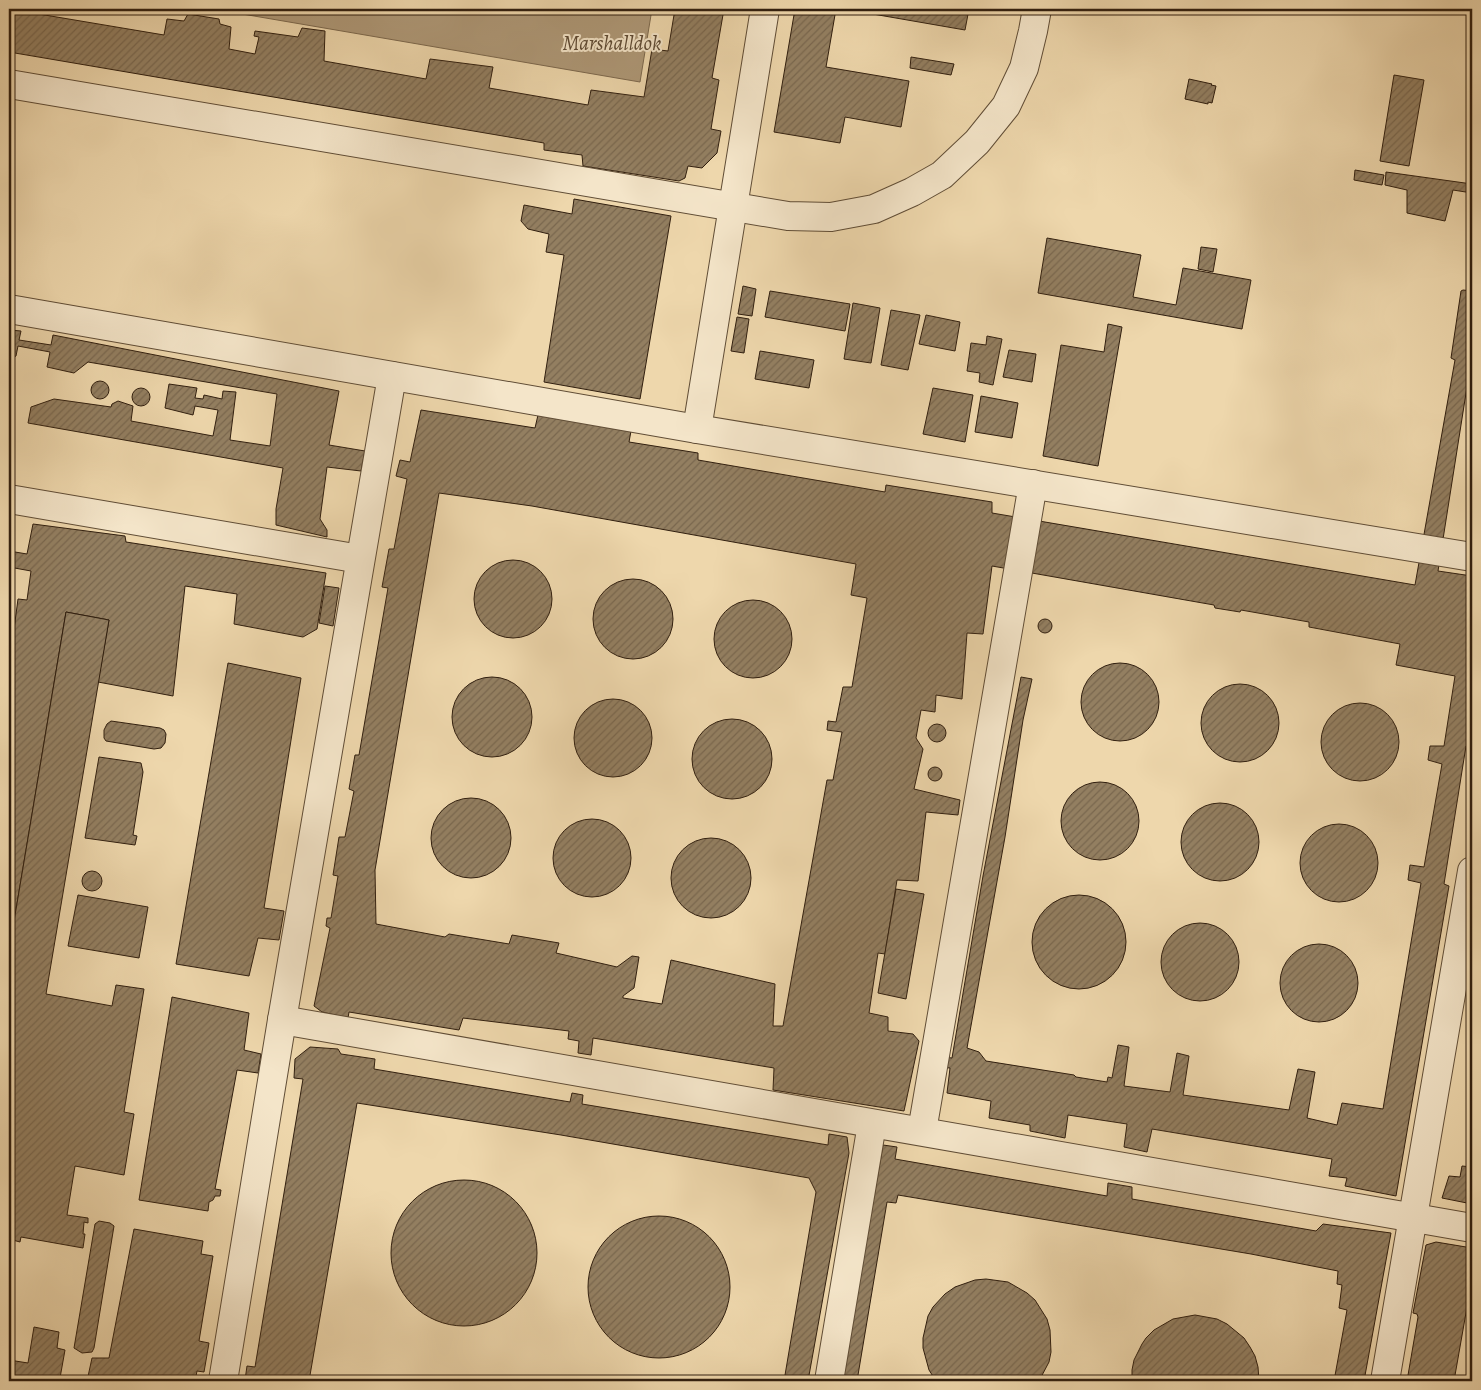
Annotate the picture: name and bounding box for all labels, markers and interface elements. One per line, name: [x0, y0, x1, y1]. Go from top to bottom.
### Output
water label: Marshalldok: [563, 29, 661, 57]

